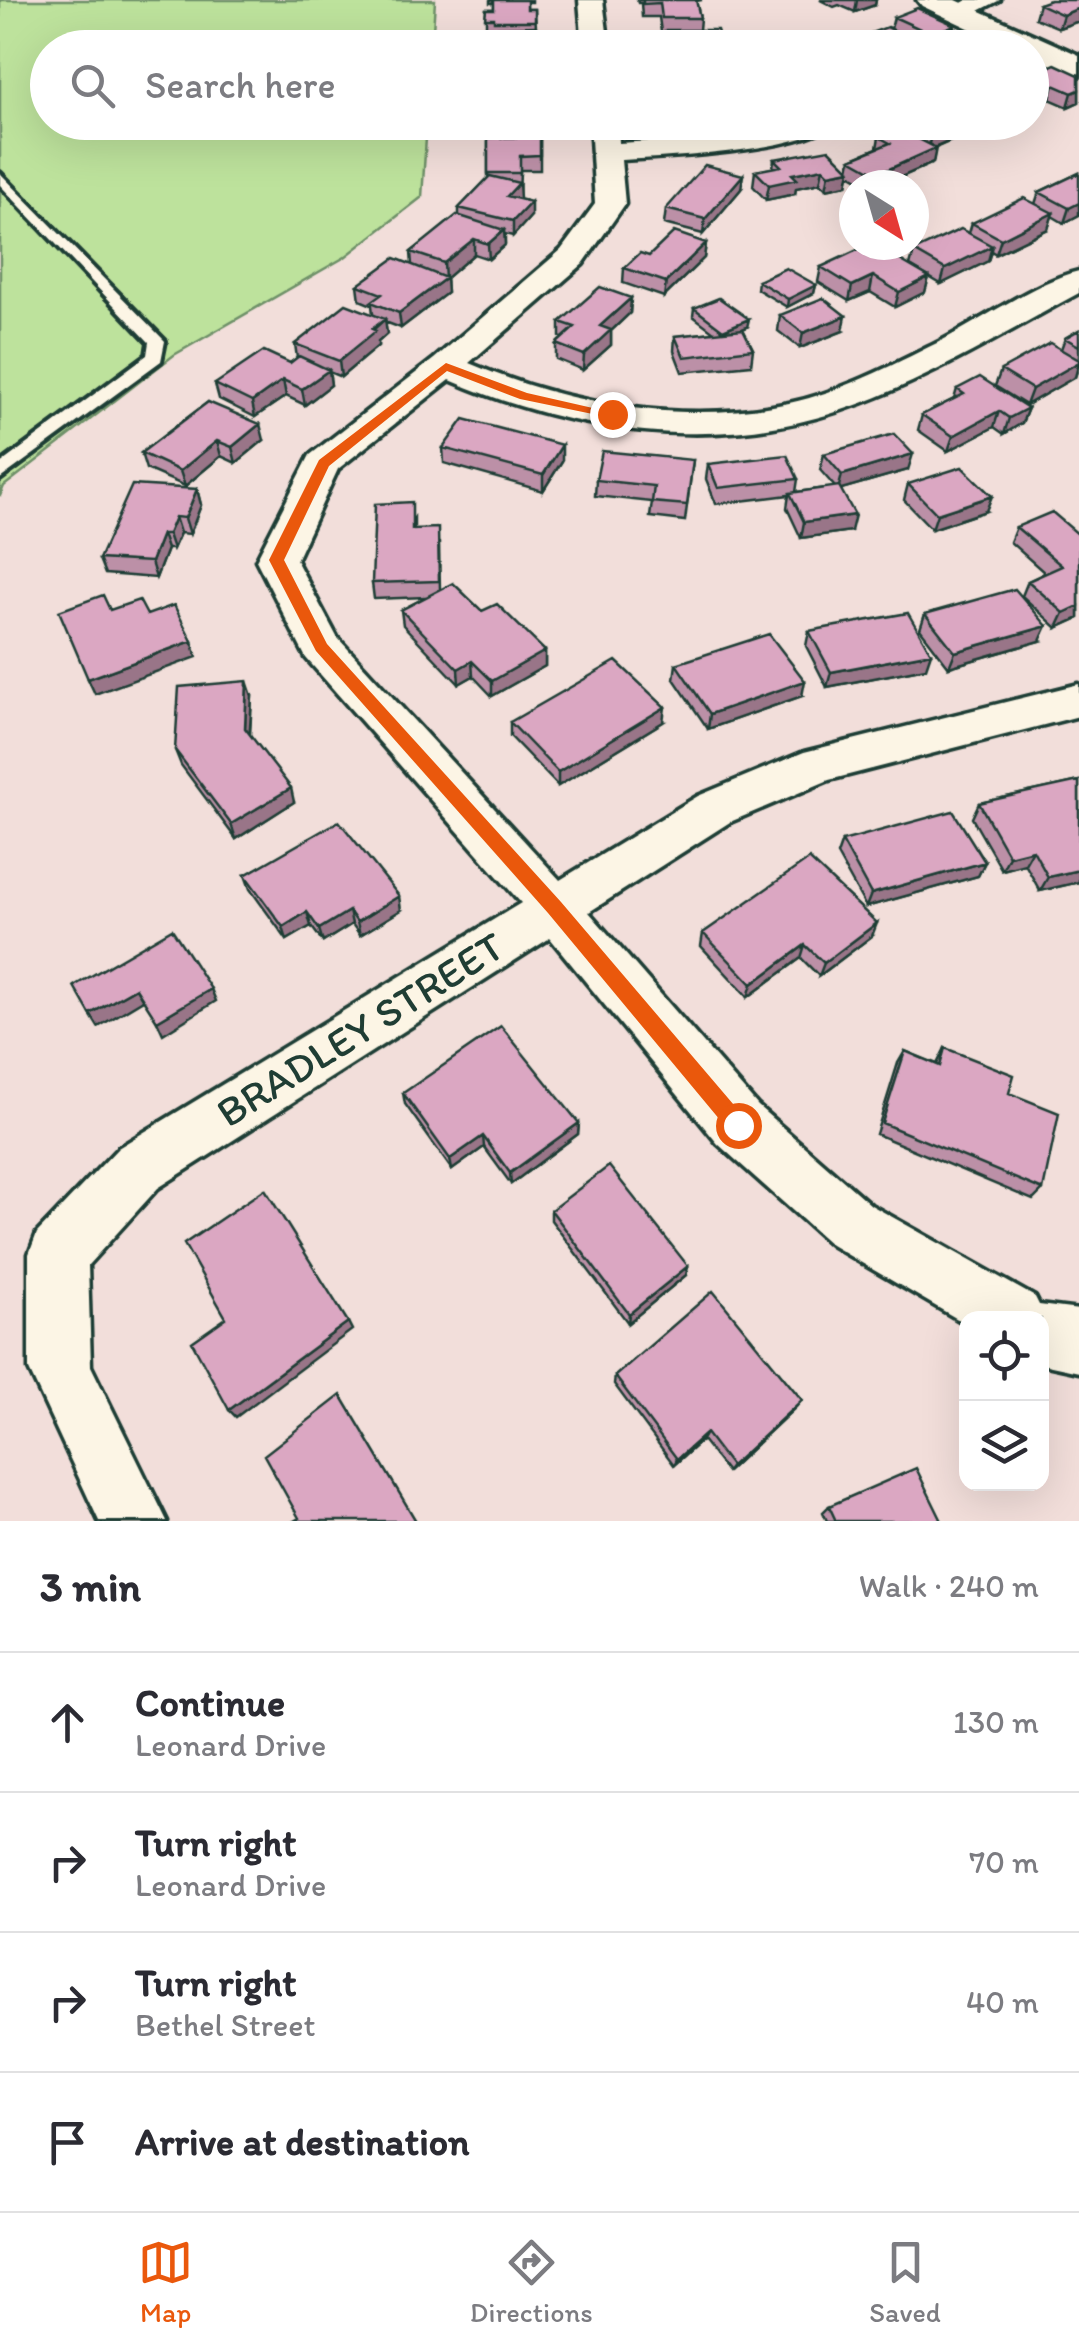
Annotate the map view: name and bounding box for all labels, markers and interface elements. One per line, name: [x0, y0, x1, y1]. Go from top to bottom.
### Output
search box: [30, 30, 1049, 140]
icon: search: [65, 58, 120, 113]
text: Search here: [145, 62, 336, 108]
north arrow: [839, 170, 929, 260]
route end: [590, 392, 636, 438]
street label: BRADLEY STREET: [207, 920, 513, 1138]
route start: [716, 1103, 762, 1149]
map controls: [959, 1311, 1049, 1491]
button: locate: [959, 1311, 1049, 1401]
button: layers: [959, 1401, 1049, 1491]
text: 3 min: [40, 1561, 141, 1612]
text: Walk · 240 m: [859, 1567, 1039, 1605]
text: Continue: [135, 1680, 285, 1726]
icon: ahead: [40, 1695, 95, 1750]
text: 130 m: [953, 1703, 1039, 1741]
text: Leonard Drive: [135, 1726, 326, 1764]
text: Turn right: [135, 1820, 297, 1866]
icon: right: [40, 1835, 95, 1890]
text: 70 m: [969, 1843, 1039, 1881]
text: Leonard Drive: [135, 1866, 326, 1904]
text: Turn right: [135, 1960, 297, 2006]
icon: right: [40, 1975, 95, 2030]
text: 40 m: [966, 1983, 1039, 2021]
text: Bethel Street: [135, 2006, 316, 2044]
icon: arrive: [40, 2115, 95, 2170]
text: Arrive at destination: [135, 2119, 470, 2165]
tab: Map: [138, 2235, 193, 2329]
tab: Directions: [470, 2235, 593, 2329]
tab: Saved: [869, 2235, 941, 2329]

